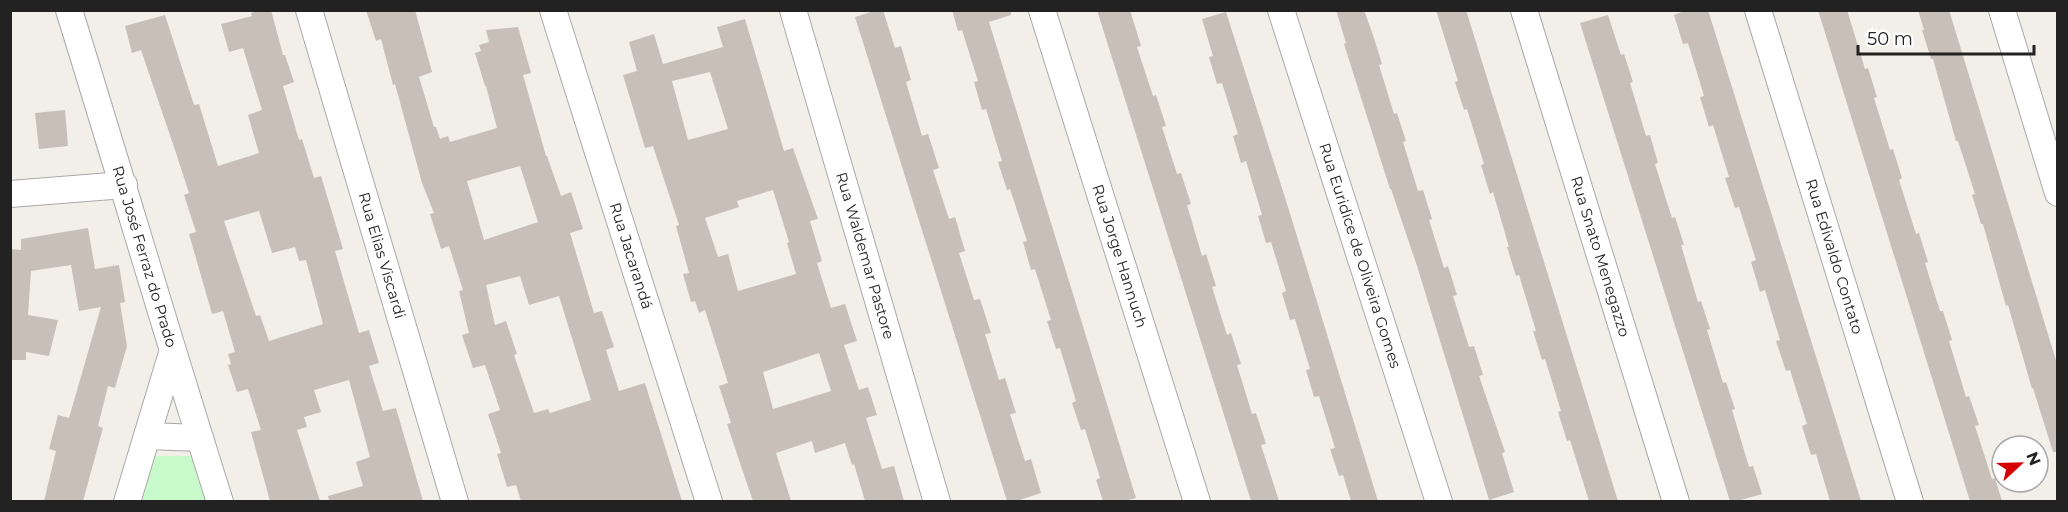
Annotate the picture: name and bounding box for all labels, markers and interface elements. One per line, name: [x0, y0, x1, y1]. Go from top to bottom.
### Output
scale bar: [1858, 18, 2034, 56]
text: 50 m: [1867, 28, 1913, 50]
street label: Rua Euridice de Oliveira Gomes: [1315, 140, 1405, 371]
street label: Rua José Ferraz do Prado: [108, 164, 181, 350]
street label: Rua Waldemar Pastore: [832, 170, 899, 341]
street label: Rua Snato Menegazzo: [1567, 174, 1634, 339]
street label: Rua Edivaldo Contato: [1802, 176, 1868, 336]
street label: Rua Jorge Hannuch: [1088, 182, 1152, 330]
street label: Rua Elias Viscardi: [355, 190, 410, 321]
street label: Rua Jacarandá: [606, 200, 657, 311]
north arrow: [1990, 434, 2050, 494]
text: N: [2022, 449, 2045, 468]

